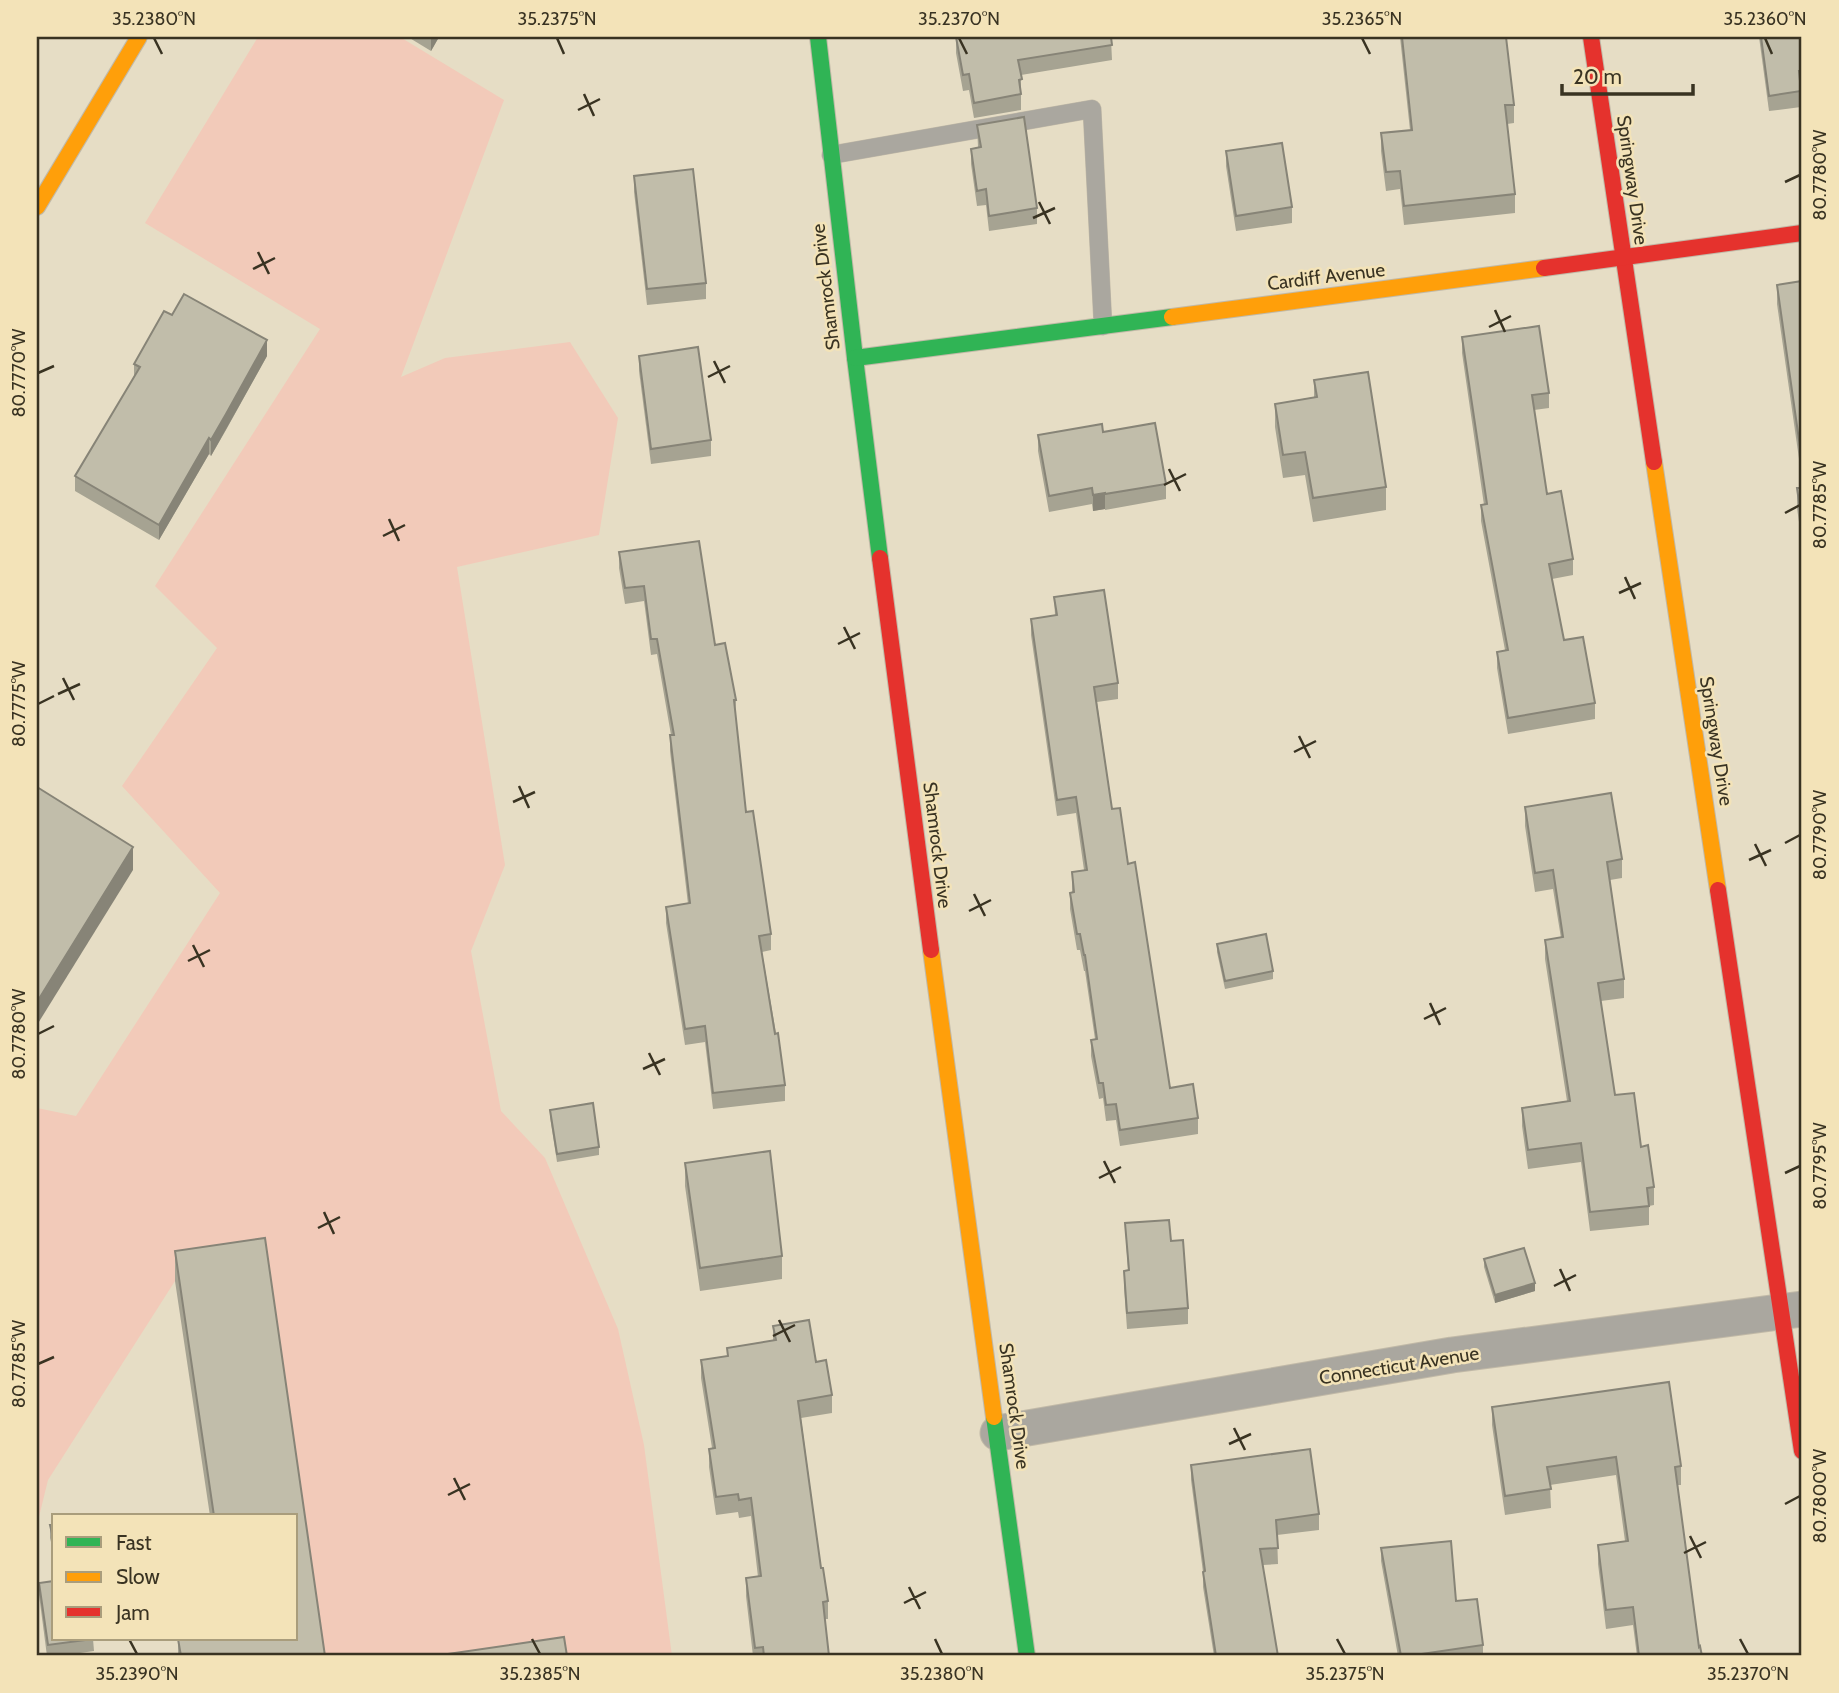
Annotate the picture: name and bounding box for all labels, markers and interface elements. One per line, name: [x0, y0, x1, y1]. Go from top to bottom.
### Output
text: 35.2380°N: [112, 8, 196, 30]
text: 35.2375°N: [517, 8, 597, 30]
text: 35.2370°N: [918, 8, 1000, 30]
text: 35.2365°N: [1322, 8, 1402, 30]
text: 35.2360°N: [1723, 8, 1807, 30]
scale bar: [1562, 52, 1694, 96]
text: 20 m: [1573, 64, 1622, 89]
street label: Springway Drive: [1612, 114, 1653, 247]
text: 80.7780°W: [1809, 130, 1831, 220]
street label: Shamrock Drive: [806, 222, 845, 352]
street label: Cardiff Avenue: [1266, 258, 1386, 295]
text: 80.7770°W: [8, 329, 30, 417]
text: 80.7785°W: [1809, 461, 1831, 549]
text: 80.7775°W: [8, 661, 30, 747]
street label: Springway Drive: [1695, 675, 1738, 808]
street label: Shamrock Drive: [918, 780, 957, 910]
text: 80.7790°W: [1809, 790, 1831, 880]
text: 80.7780°W: [8, 989, 30, 1079]
text: 80.7795°W: [1809, 1122, 1831, 1210]
text: 80.7785°W: [8, 1320, 30, 1408]
street label: Shamrock Drive: [994, 1341, 1035, 1471]
street label: Connecticut Avenue: [1318, 1341, 1481, 1389]
text: 80.7800°W: [1809, 1449, 1831, 1543]
legend: [52, 1514, 298, 1640]
text: Fast: [116, 1530, 152, 1555]
text: Slow: [116, 1564, 160, 1589]
text: Jam: [115, 1600, 150, 1625]
text: 35.2390°N: [95, 1663, 179, 1685]
text: 35.2385°N: [500, 1663, 580, 1685]
text: 35.2380°N: [900, 1663, 984, 1685]
text: 35.2375°N: [1305, 1663, 1385, 1685]
text: 35.2370°N: [1707, 1663, 1789, 1685]

